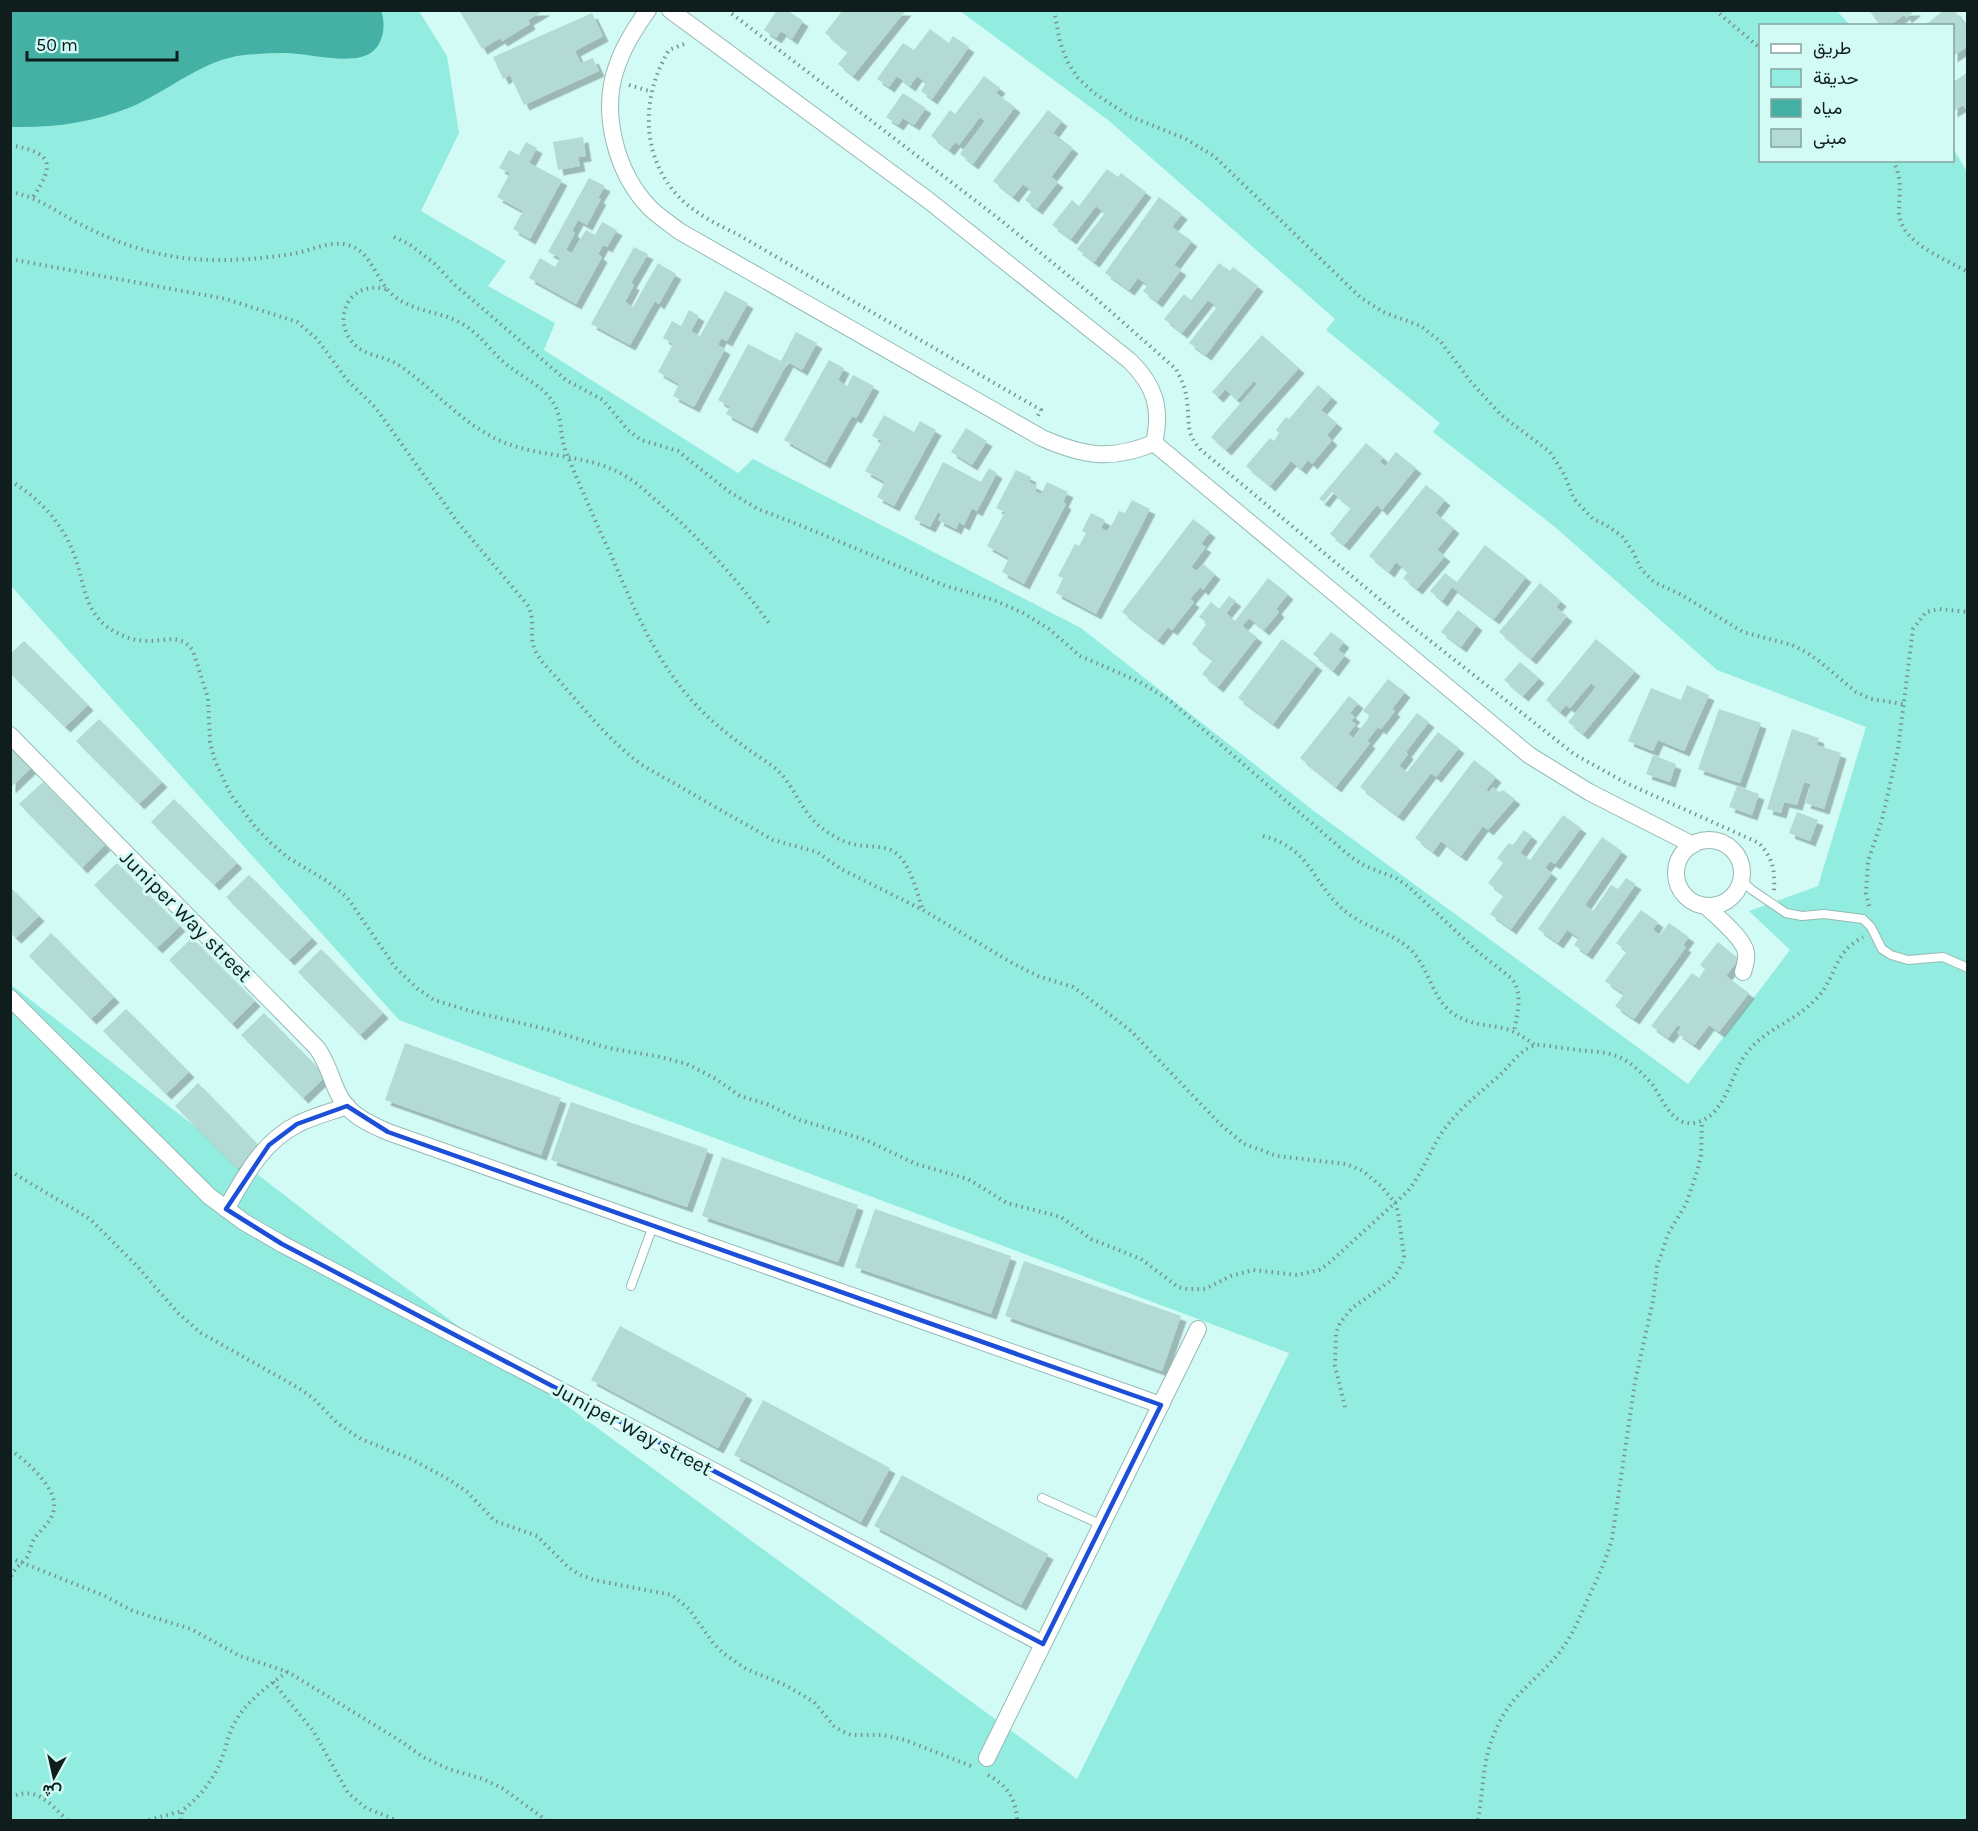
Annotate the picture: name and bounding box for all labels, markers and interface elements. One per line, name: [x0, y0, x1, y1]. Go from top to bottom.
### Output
scale bar: [27, 24, 177, 62]
legend: [1759, 24, 1954, 162]
text: 50 m: [36, 34, 78, 56]
text: طريق: [1813, 37, 1851, 59]
text: حديقة: [1813, 67, 1859, 89]
text: مياه: [1813, 97, 1842, 119]
text: مبنى: [1813, 127, 1847, 149]
street label: Juniper Way street: [115, 845, 257, 987]
street label: Juniper Way street: [550, 1377, 716, 1481]
north arrow: [24, 1747, 84, 1807]
text: ش: [41, 1781, 63, 1802]

